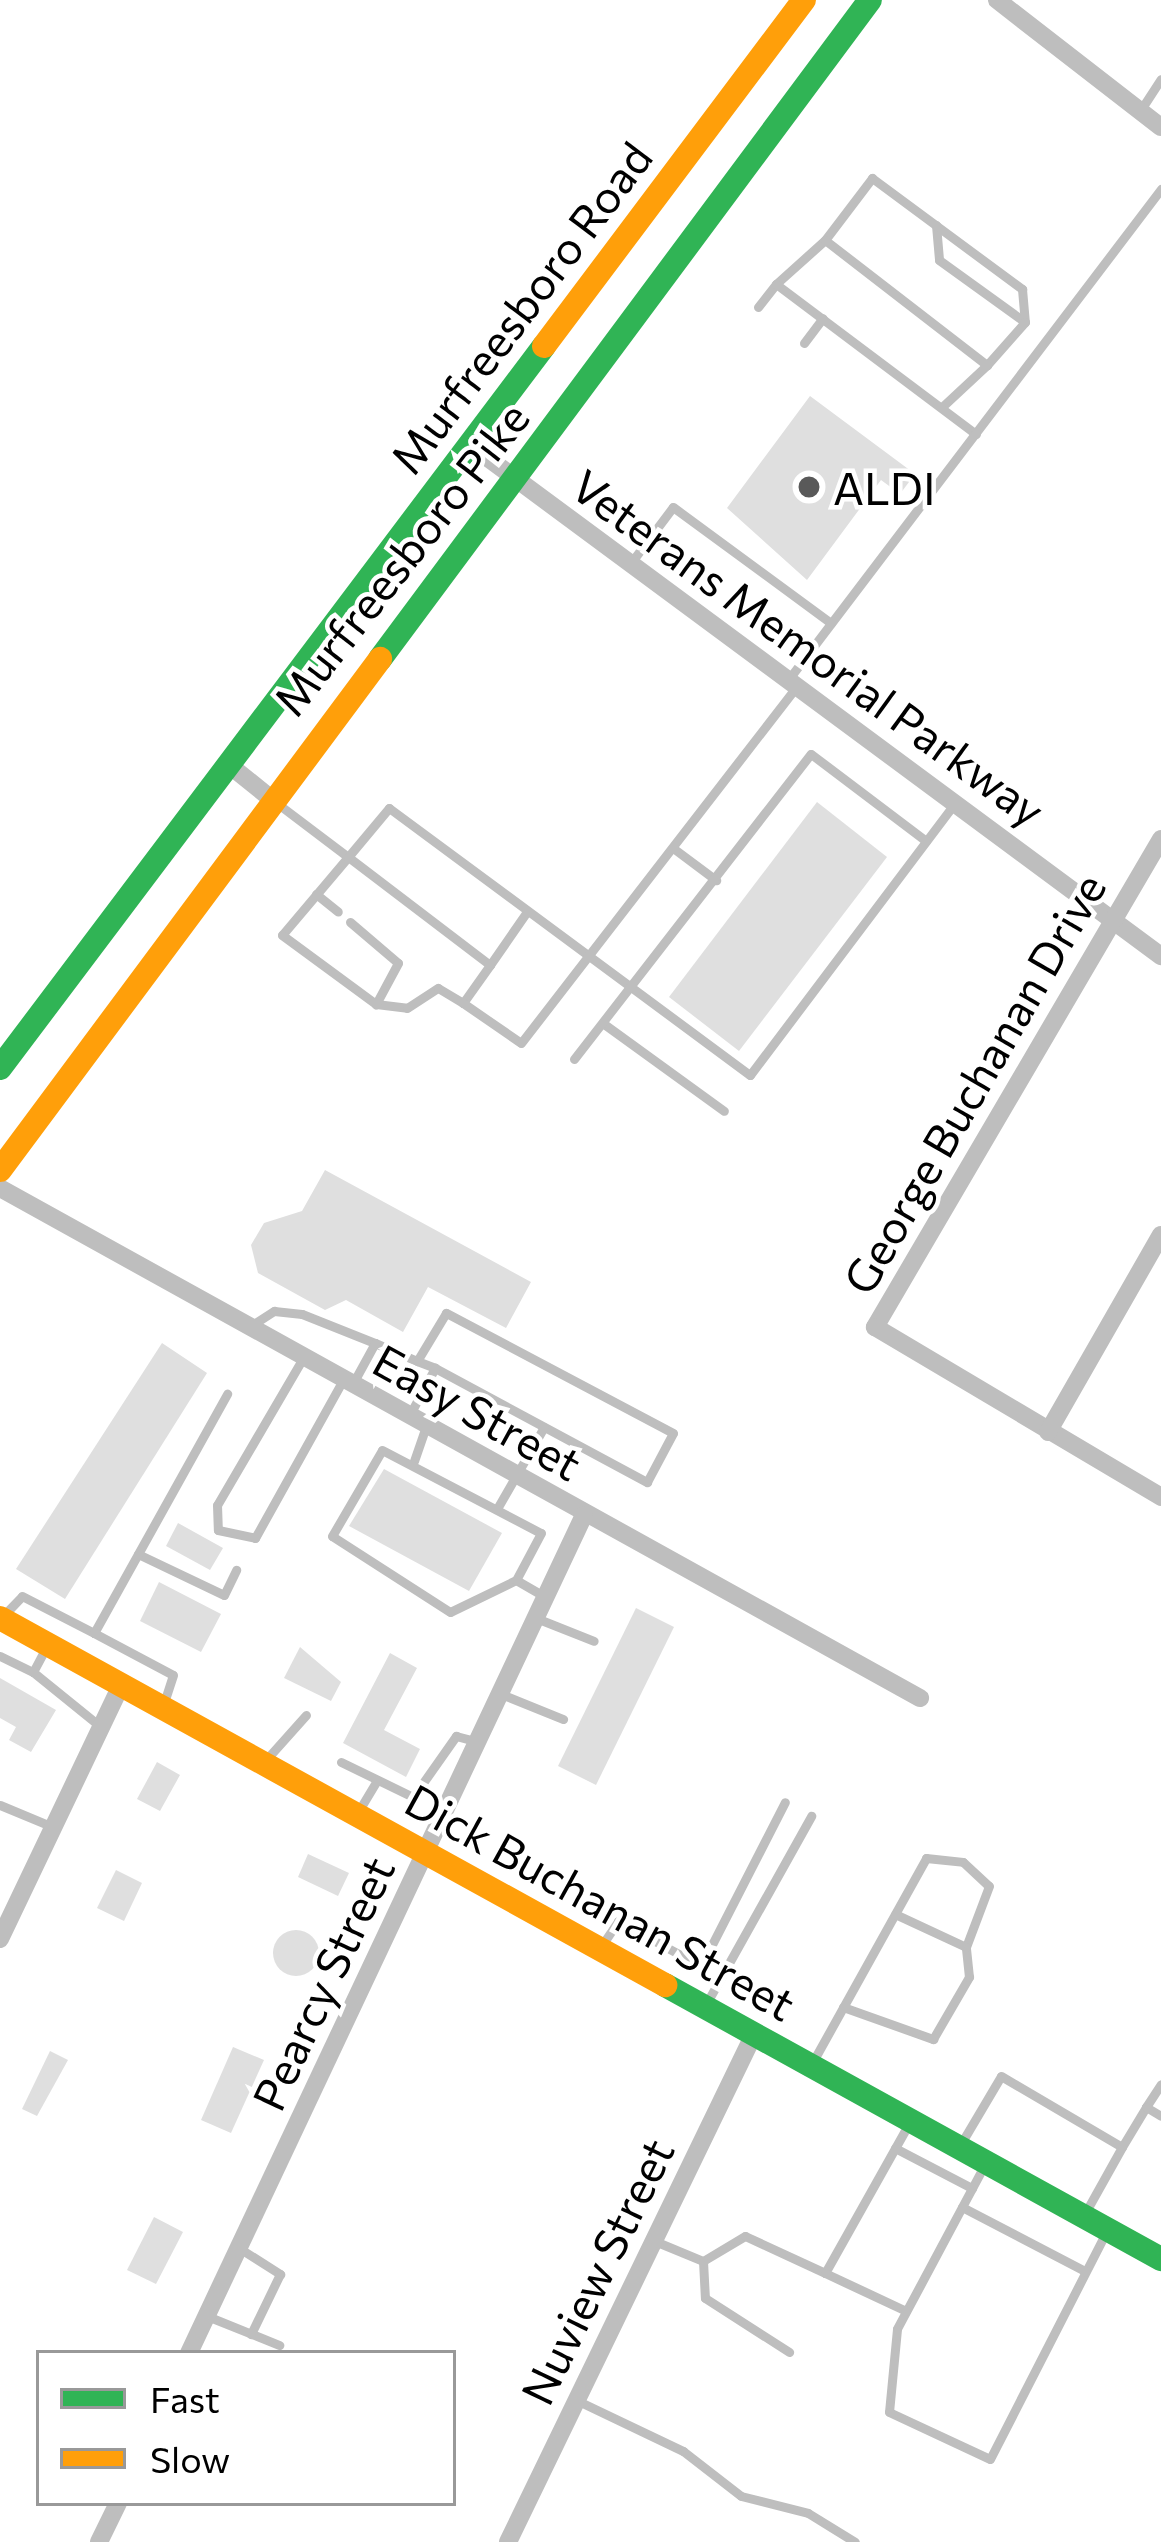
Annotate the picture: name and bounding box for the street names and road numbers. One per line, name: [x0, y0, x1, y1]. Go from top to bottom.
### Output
street label: Murfreesboro Road: [378, 131, 662, 483]
street label: Murfreesboro Pike: [261, 391, 539, 725]
street label: Veterans Memorial Parkway: [562, 457, 1056, 837]
street label: George Buchanan Drive: [831, 863, 1115, 1303]
street label: Easy Street: [365, 1332, 591, 1490]
street label: Dick Buchanan Street: [397, 1772, 805, 2030]
street label: Pearcy Street: [240, 1848, 404, 2118]
street label: Nuview Street: [508, 2129, 684, 2413]

